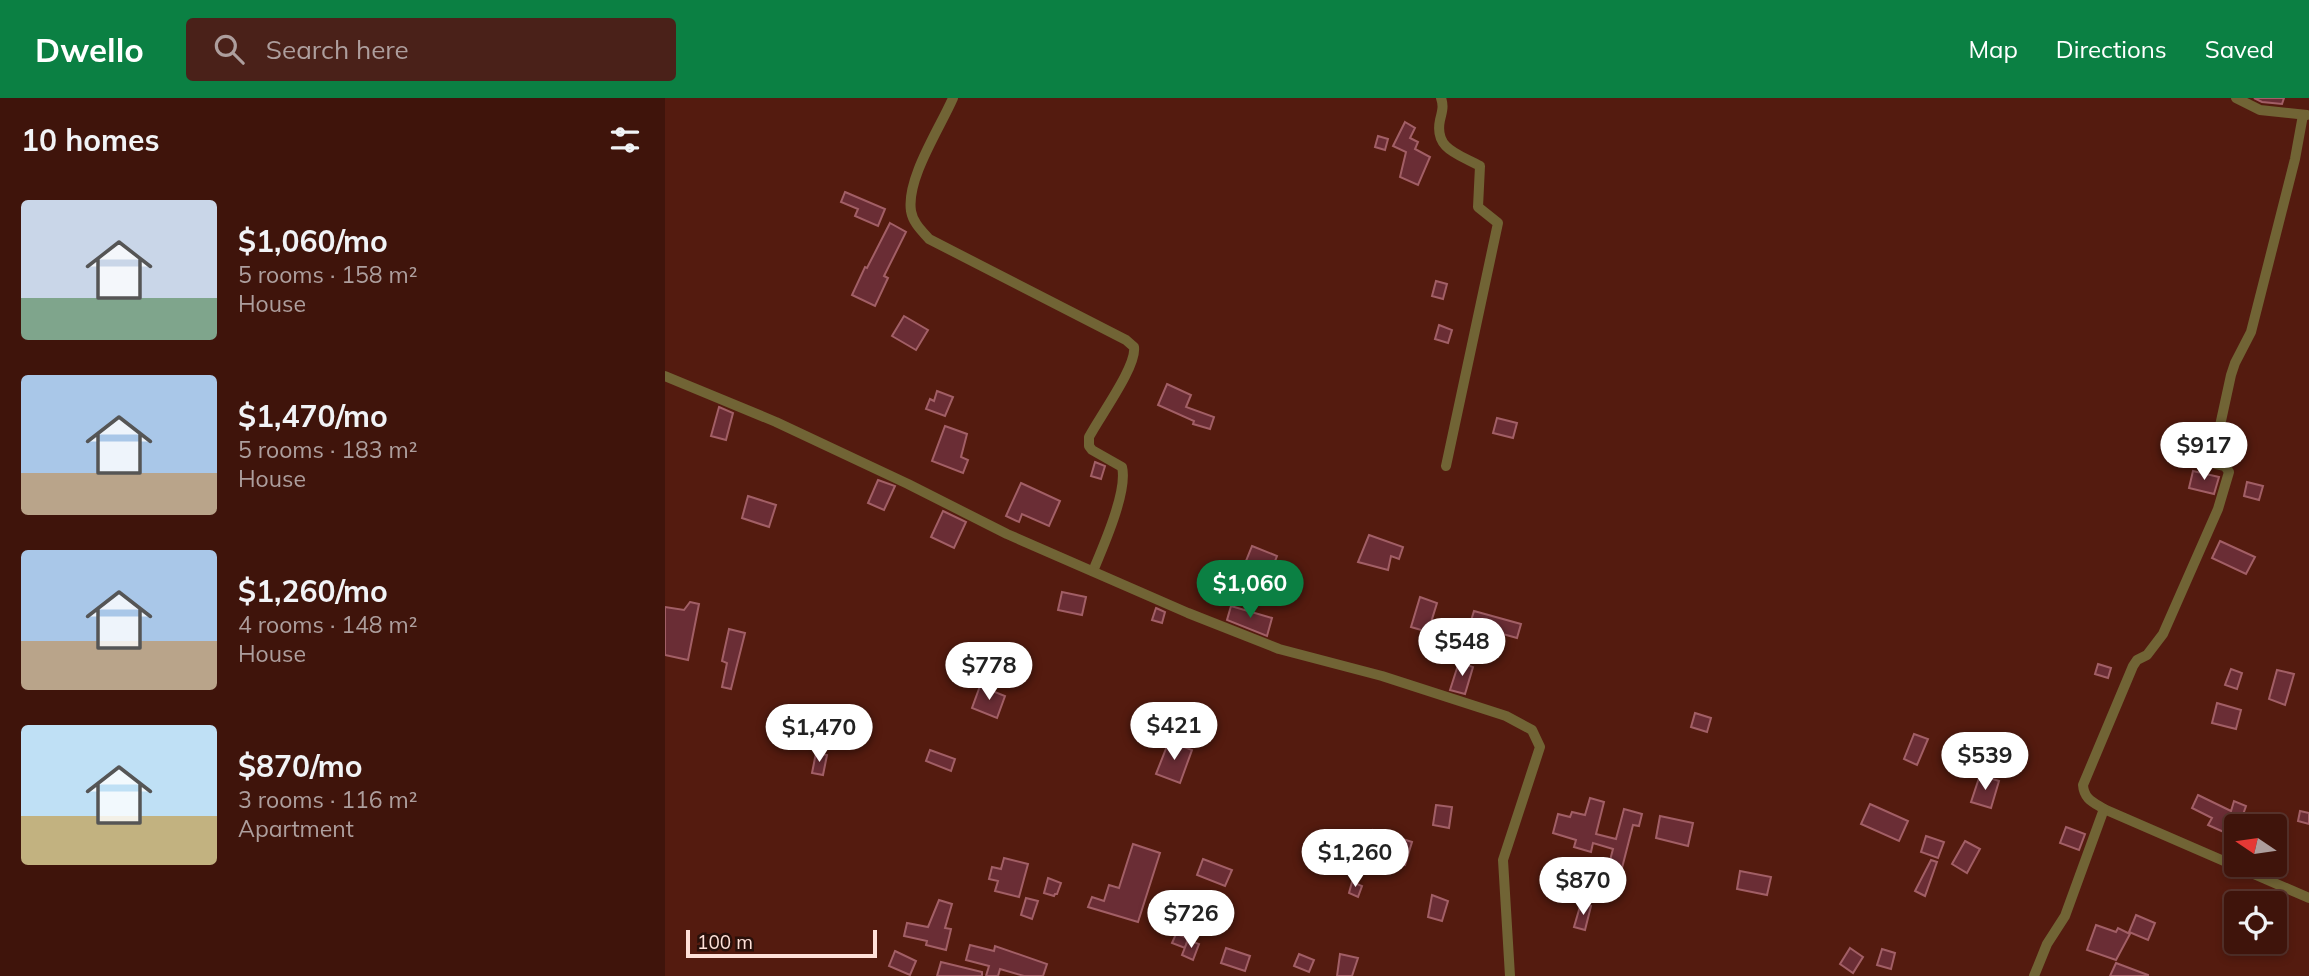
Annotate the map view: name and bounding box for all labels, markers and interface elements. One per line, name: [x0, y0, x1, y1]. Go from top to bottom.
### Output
search box: [186, 18, 676, 81]
text: Dwello: [35, 29, 144, 70]
icon: search: [210, 30, 248, 68]
text: Search here: [266, 33, 409, 66]
text: Map: [1968, 34, 2018, 64]
text: Directions: [2056, 34, 2167, 64]
text: Saved: [2205, 34, 2274, 64]
text: 10 homes: [21, 121, 160, 159]
icon: filters: [606, 121, 644, 159]
text: $1,060/mo: [238, 222, 388, 260]
icon: home: [77, 228, 161, 312]
text: 5 rooms · 158 m²: [238, 260, 418, 289]
text: House: [238, 289, 306, 318]
text: $1,470/mo: [238, 397, 388, 435]
icon: home: [77, 403, 161, 487]
pin: $917: [2163, 422, 2245, 482]
text: $917: [2176, 430, 2232, 459]
text: 5 rooms · 183 m²: [238, 435, 418, 464]
text: House: [238, 464, 306, 493]
pin: $1,060: [1193, 560, 1307, 620]
text: $1,060: [1213, 568, 1287, 597]
text: $1,260/mo: [238, 572, 388, 610]
icon: home: [77, 578, 161, 662]
text: 4 rooms · 148 m²: [238, 610, 418, 639]
pin: $548: [1421, 618, 1503, 678]
text: $548: [1434, 626, 1490, 655]
text: House: [238, 639, 306, 668]
pin: $778: [948, 642, 1030, 702]
text: $778: [961, 650, 1017, 679]
pin: $421: [1133, 702, 1215, 762]
pin: $1,470: [762, 704, 876, 764]
text: $421: [1146, 710, 1202, 739]
text: $1,470: [782, 712, 856, 741]
pin: $539: [1944, 732, 2026, 792]
text: $539: [1957, 740, 2013, 769]
text: $870/mo: [238, 747, 362, 785]
icon: home: [77, 753, 161, 837]
text: 3 rooms · 116 m²: [238, 785, 418, 814]
text: Apartment: [238, 814, 354, 843]
north arrow: [2224, 814, 2287, 877]
map controls: [2224, 814, 2287, 954]
pin: $1,260: [1298, 830, 1412, 889]
text: $1,260: [1318, 837, 1392, 866]
pin: $870: [1542, 858, 1624, 917]
text: $870: [1555, 865, 1611, 894]
pin: $726: [1150, 890, 1232, 950]
button: locate: [2224, 891, 2287, 954]
text: $726: [1163, 898, 1219, 927]
scale bar: [686, 927, 877, 959]
text: 100 m: [697, 930, 753, 954]

